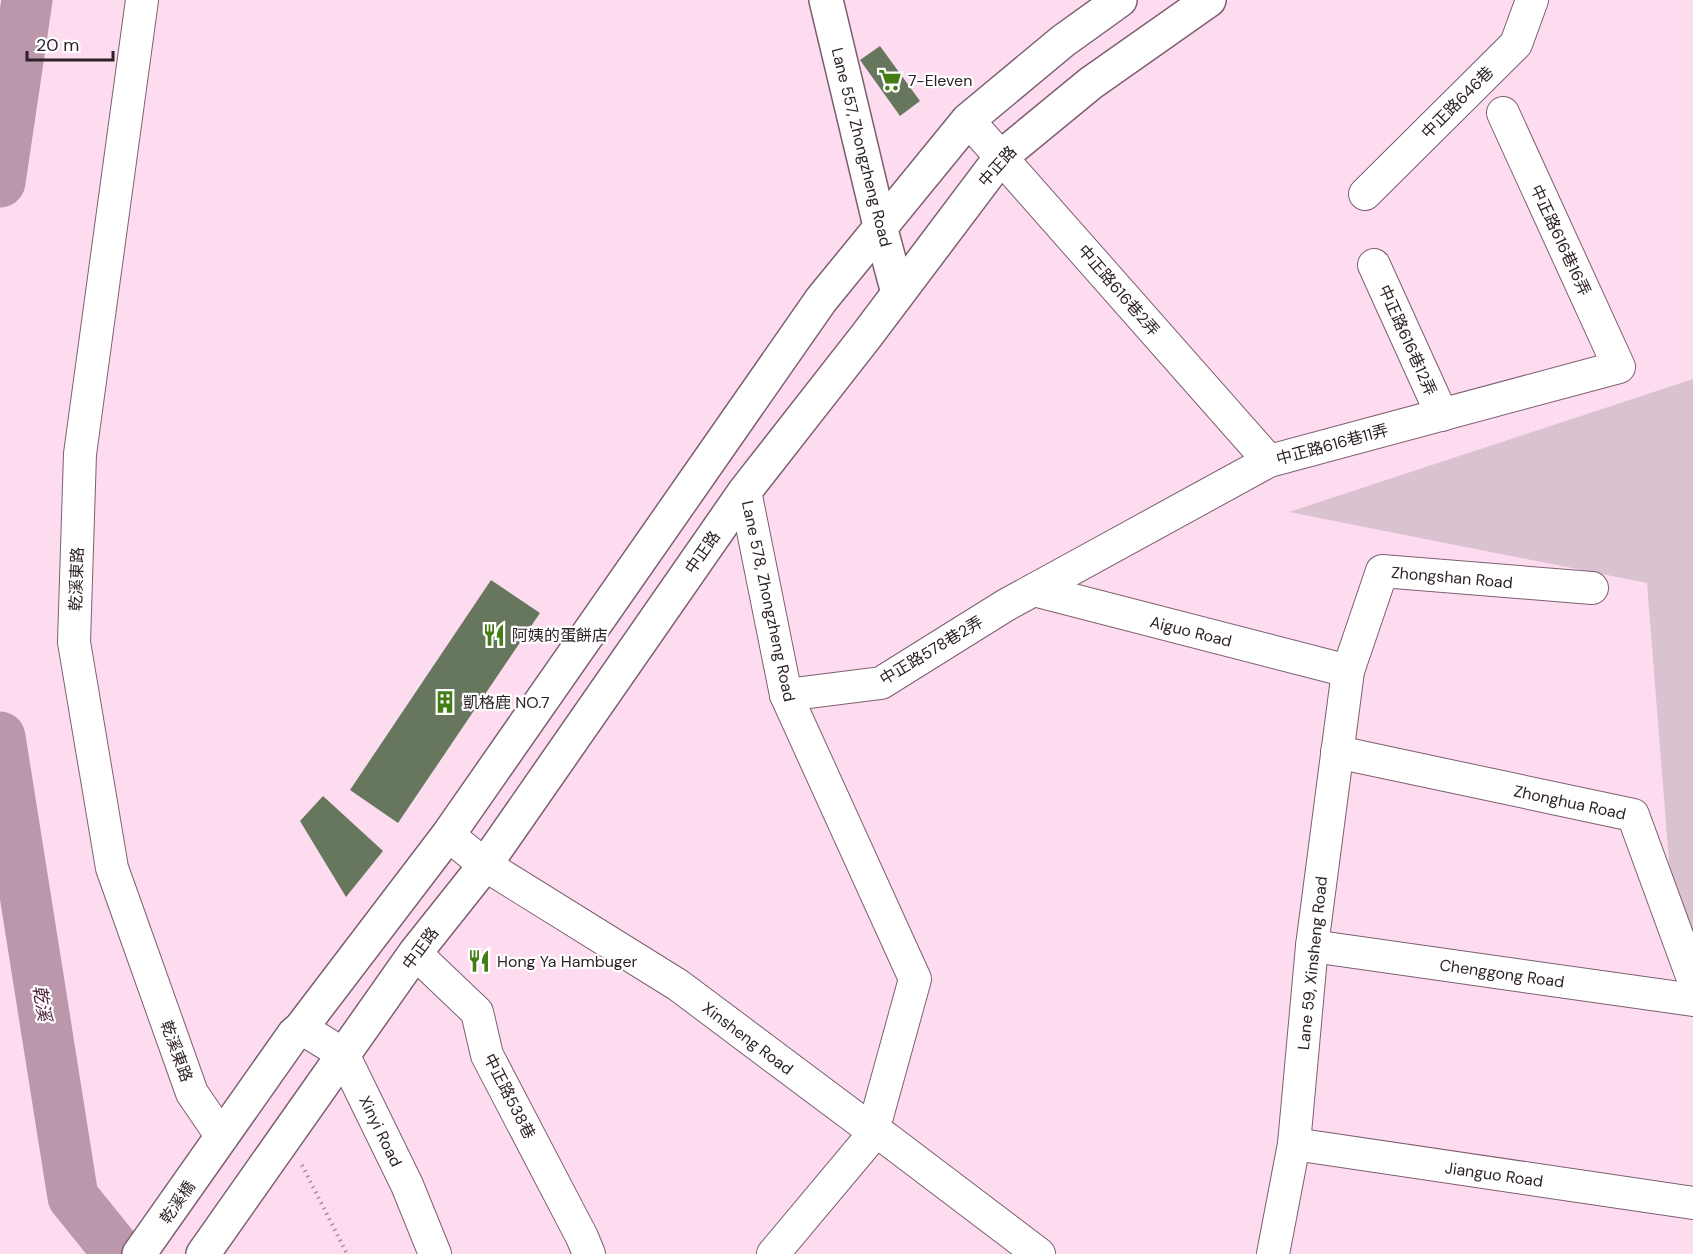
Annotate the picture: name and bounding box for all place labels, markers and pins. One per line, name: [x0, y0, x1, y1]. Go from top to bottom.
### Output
supermarket icon: 7-Eleven: [877, 67, 903, 93]
place label: 7-Eleven: [908, 70, 972, 91]
restaurant icon: 阿姨的蛋餅店: [481, 622, 507, 648]
place label: 阿姨的蛋餅店: [512, 625, 608, 646]
building icon: 凱格鹿 NO.7: [432, 689, 458, 715]
place label: 凱格鹿 NO.7: [463, 692, 549, 713]
restaurant icon: Hong Ya Hambuger: [466, 948, 492, 974]
place label: Hong Ya Hambuger: [497, 951, 638, 972]

